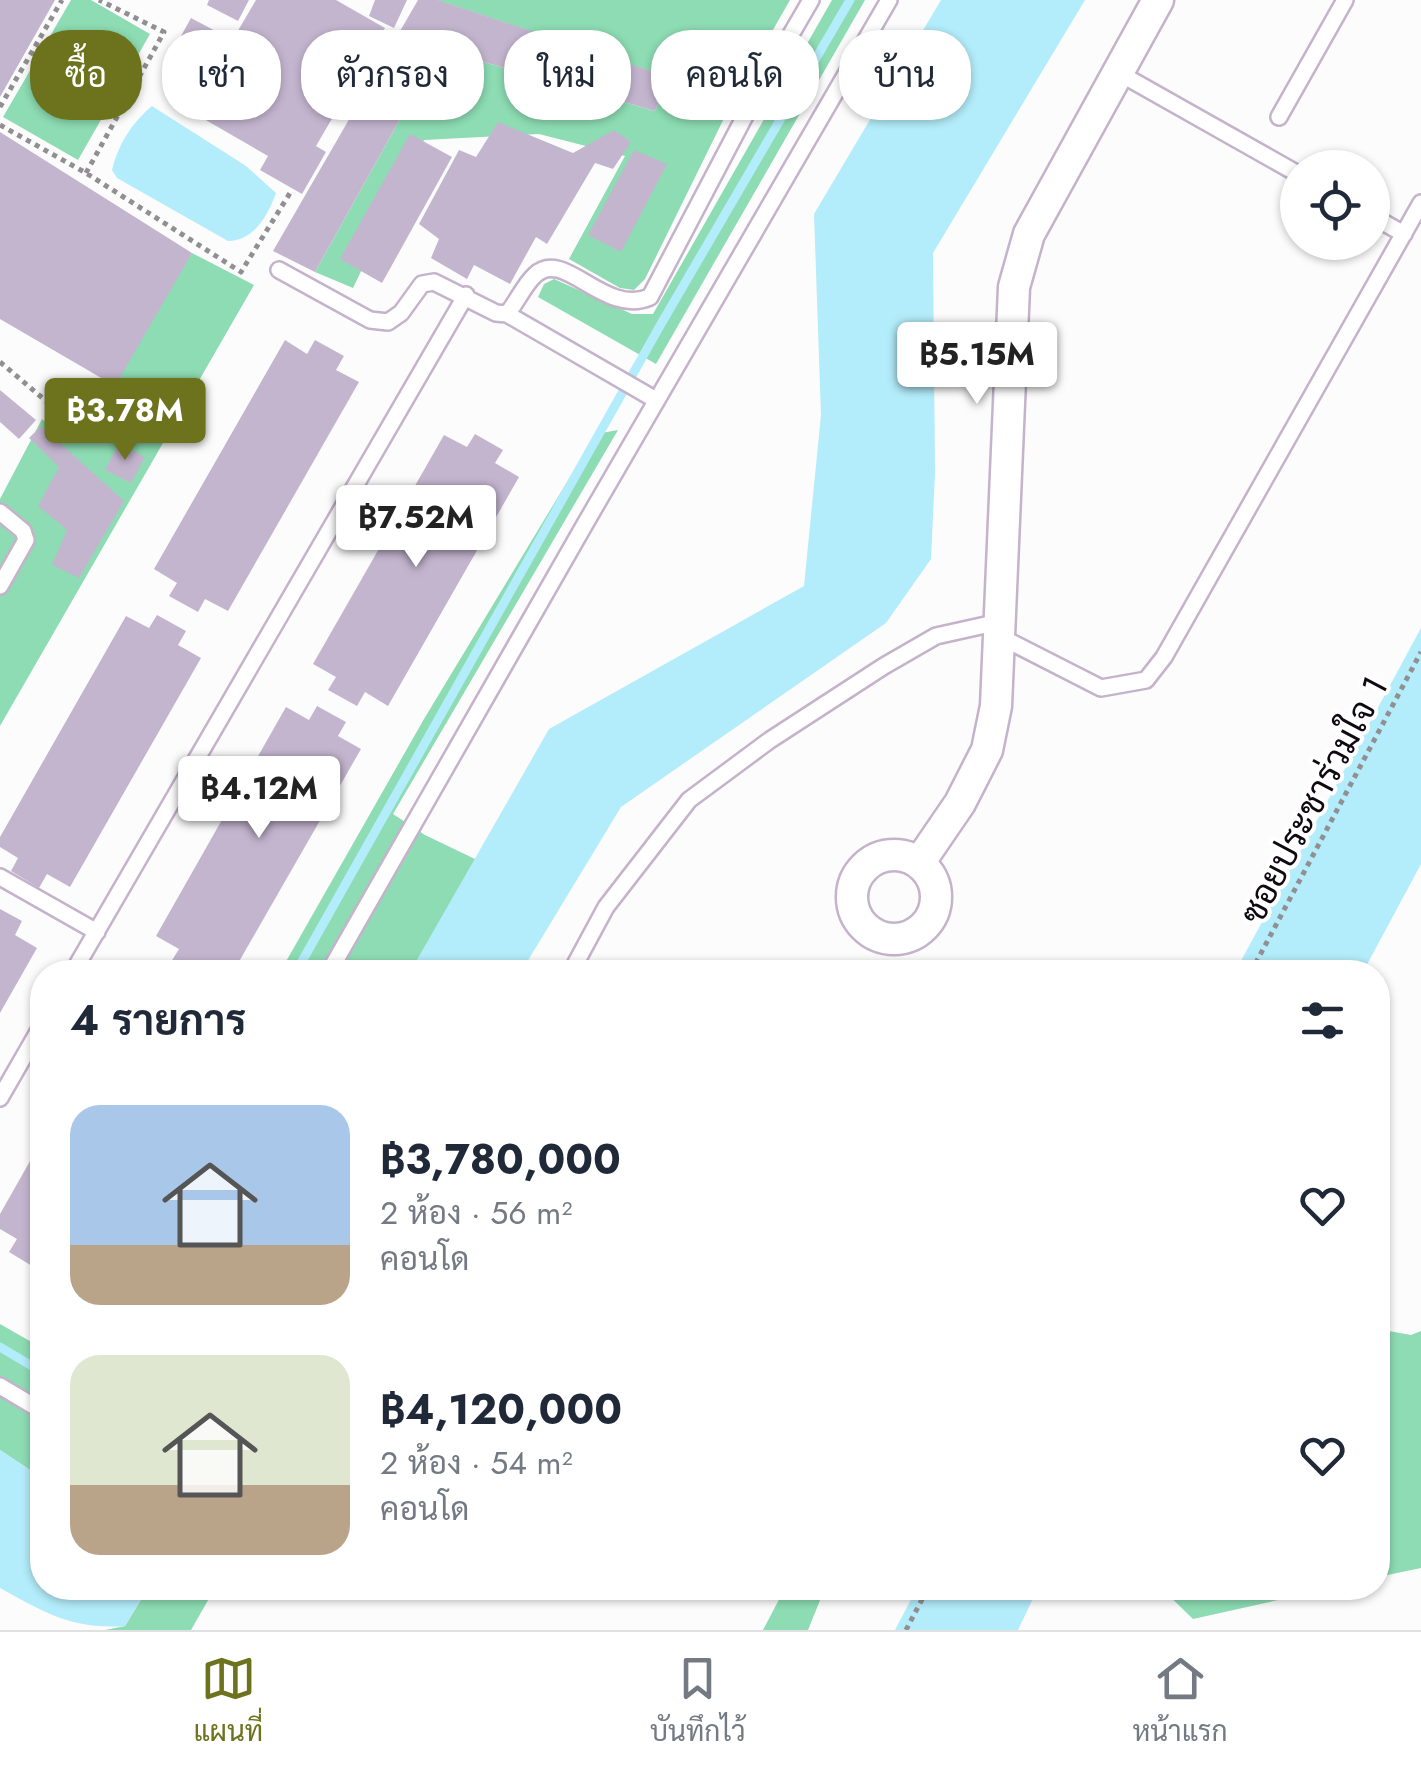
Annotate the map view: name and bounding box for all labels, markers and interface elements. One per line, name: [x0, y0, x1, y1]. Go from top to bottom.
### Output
chip: ซื้อ: [30, 30, 142, 120]
chip: เช่า: [162, 30, 281, 120]
chip: ตัวกรอง: [301, 30, 484, 120]
chip: ใหม่: [504, 30, 631, 120]
chip: คอนโด: [651, 30, 819, 120]
chip: บ้าน: [839, 30, 971, 120]
map controls: [1280, 150, 1390, 260]
button: locate: [1280, 150, 1390, 260]
pin: ฿5.15M: [896, 322, 1058, 407]
text: ฿5.15M: [919, 331, 1035, 377]
pin: ฿3.78M: [44, 378, 206, 463]
text: ฿3.78M: [67, 387, 183, 433]
pin: ฿7.52M: [335, 485, 497, 570]
text: ฿7.52M: [358, 494, 474, 540]
street label: ซอยประชาร่วมใจ 1: [1228, 667, 1400, 933]
pin: ฿4.12M: [178, 756, 340, 841]
text: ฿4.12M: [200, 765, 318, 811]
text: 4 รายการ: [70, 990, 246, 1051]
icon: filters: [1295, 993, 1350, 1048]
text: ฿3,780,000: [380, 1129, 621, 1190]
icon: home: [150, 1145, 270, 1265]
icon: heart: [1295, 1178, 1350, 1233]
text: 2 ห้อง · 56 m²: [380, 1190, 572, 1236]
text: คอนโด: [380, 1236, 470, 1282]
text: ฿4,120,000: [380, 1379, 622, 1440]
icon: home: [150, 1395, 270, 1515]
icon: heart: [1295, 1428, 1350, 1483]
text: 2 ห้อง · 54 m²: [380, 1440, 573, 1486]
text: คอนโด: [380, 1486, 470, 1532]
tab: แผนที่: [193, 1651, 263, 1752]
tab: บันทึกไว้: [650, 1651, 746, 1752]
tab: หน้าแรก: [1132, 1651, 1228, 1752]

